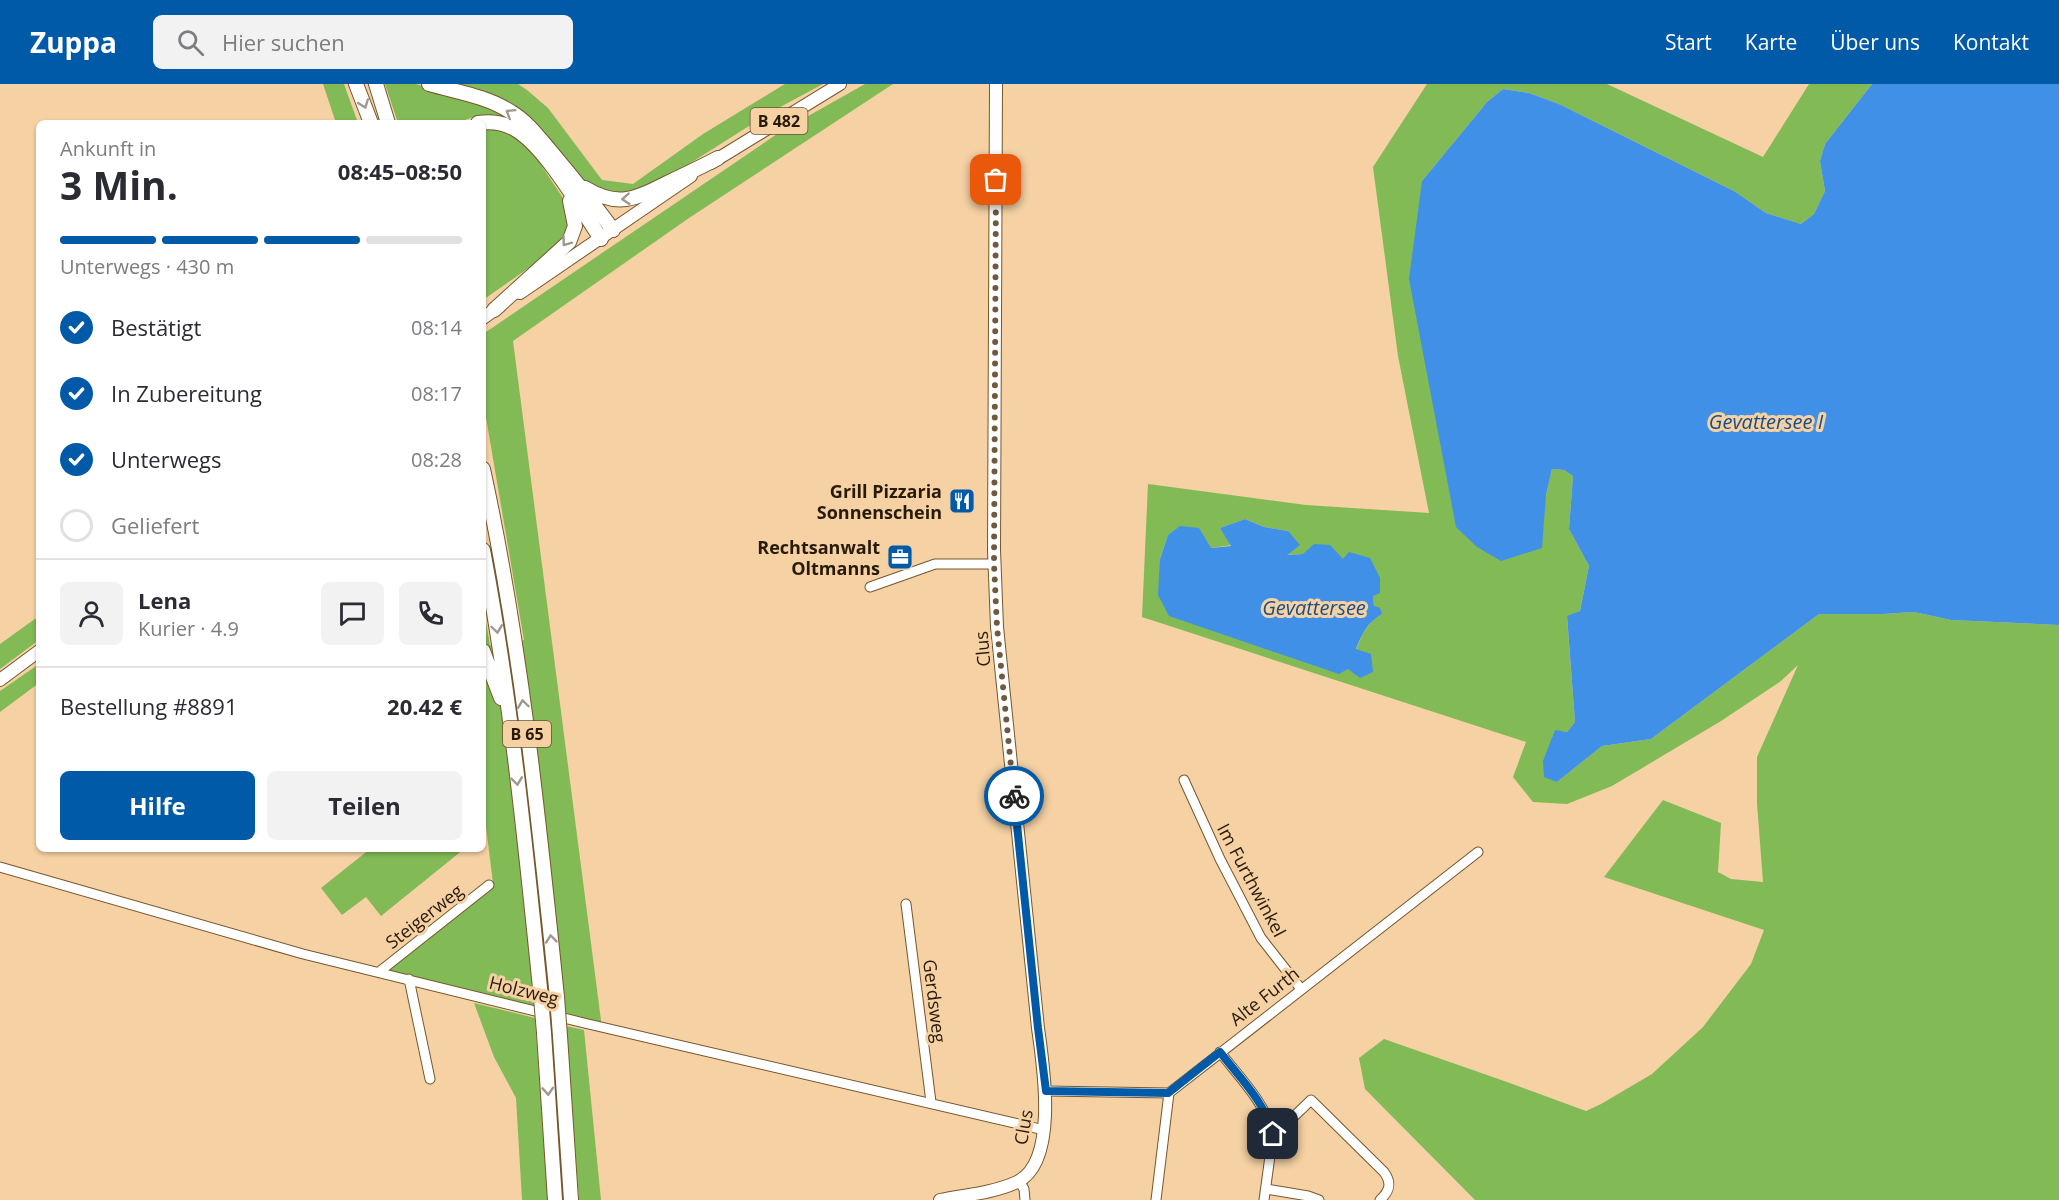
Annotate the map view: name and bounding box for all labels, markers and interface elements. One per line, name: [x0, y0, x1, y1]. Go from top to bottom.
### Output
search box: [153, 15, 573, 69]
text: Zuppa: [30, 23, 117, 61]
icon: search: [174, 26, 207, 59]
text: Hier suchen: [222, 27, 345, 57]
text: Start: [1665, 28, 1712, 56]
text: Karte: [1745, 28, 1797, 56]
text: Über uns: [1830, 28, 1920, 56]
text: Kontakt: [1953, 28, 2029, 56]
one-way arrow: [356, 98, 369, 108]
road number: B 482: [750, 108, 808, 134]
one-way arrow: [506, 109, 517, 120]
text: Ankunft in: [60, 135, 156, 162]
pin: [970, 154, 1021, 205]
text: 08:45–08:50: [338, 156, 462, 186]
text: 3 Min.: [60, 158, 178, 211]
icon: bag: [979, 163, 1012, 196]
one-way arrow: [622, 192, 631, 205]
one-way arrow: [562, 236, 573, 247]
text: Unterwegs · 430 m: [60, 253, 234, 280]
icon: check: [60, 311, 93, 344]
text: Bestätigt: [111, 312, 201, 342]
text: 08:14: [411, 314, 462, 341]
icon: check: [60, 377, 93, 410]
text: In Zubereitung: [111, 378, 262, 408]
text: 08:17: [411, 380, 462, 407]
water label: Gevattersee I: [1709, 408, 1824, 435]
icon: check: [60, 443, 93, 476]
text: Unterwegs: [111, 444, 222, 474]
text: 08:28: [411, 446, 462, 473]
place label: Grill Pizzaria Sonnenschein: [817, 479, 942, 524]
restaurant icon: Grill Pizzaria Sonnenschein: [947, 486, 977, 516]
text: Geliefert: [111, 510, 199, 540]
place label: Rechtsanwalt Oltmanns: [757, 535, 880, 580]
office icon: Rechtsanwalt Oltmanns: [885, 542, 915, 572]
button: person: [60, 582, 123, 645]
button: chat: [321, 582, 384, 645]
button: phone: [399, 582, 462, 645]
text: Lena: [138, 585, 191, 615]
water label: Gevattersee: [1262, 594, 1366, 621]
text: Kurier · 4.9: [138, 615, 239, 642]
one-way arrow: [490, 624, 502, 633]
street label: Clus: [968, 630, 996, 668]
text: Bestellung #8891: [60, 691, 238, 721]
text: 20.42 €: [387, 691, 462, 721]
one-way arrow: [517, 699, 529, 708]
road number: B 65: [503, 721, 551, 747]
courier: [984, 766, 1044, 826]
button: Hilfe: [60, 771, 255, 840]
button: Teilen: [267, 771, 462, 840]
one-way arrow: [511, 776, 523, 785]
icon: bike: [998, 780, 1031, 813]
street label: Im Furthwinkel: [1212, 819, 1292, 941]
street label: Steigerweg: [380, 878, 468, 954]
one-way arrow: [545, 935, 558, 944]
street label: Gerdsweg: [918, 958, 952, 1044]
street label: Alte Furth: [1224, 961, 1304, 1031]
street label: Holzweg: [487, 970, 562, 1010]
one-way arrow: [541, 1087, 554, 1096]
street label: Clus: [1008, 1107, 1038, 1147]
pin: [1247, 1108, 1298, 1159]
icon: home: [1256, 1117, 1289, 1150]

